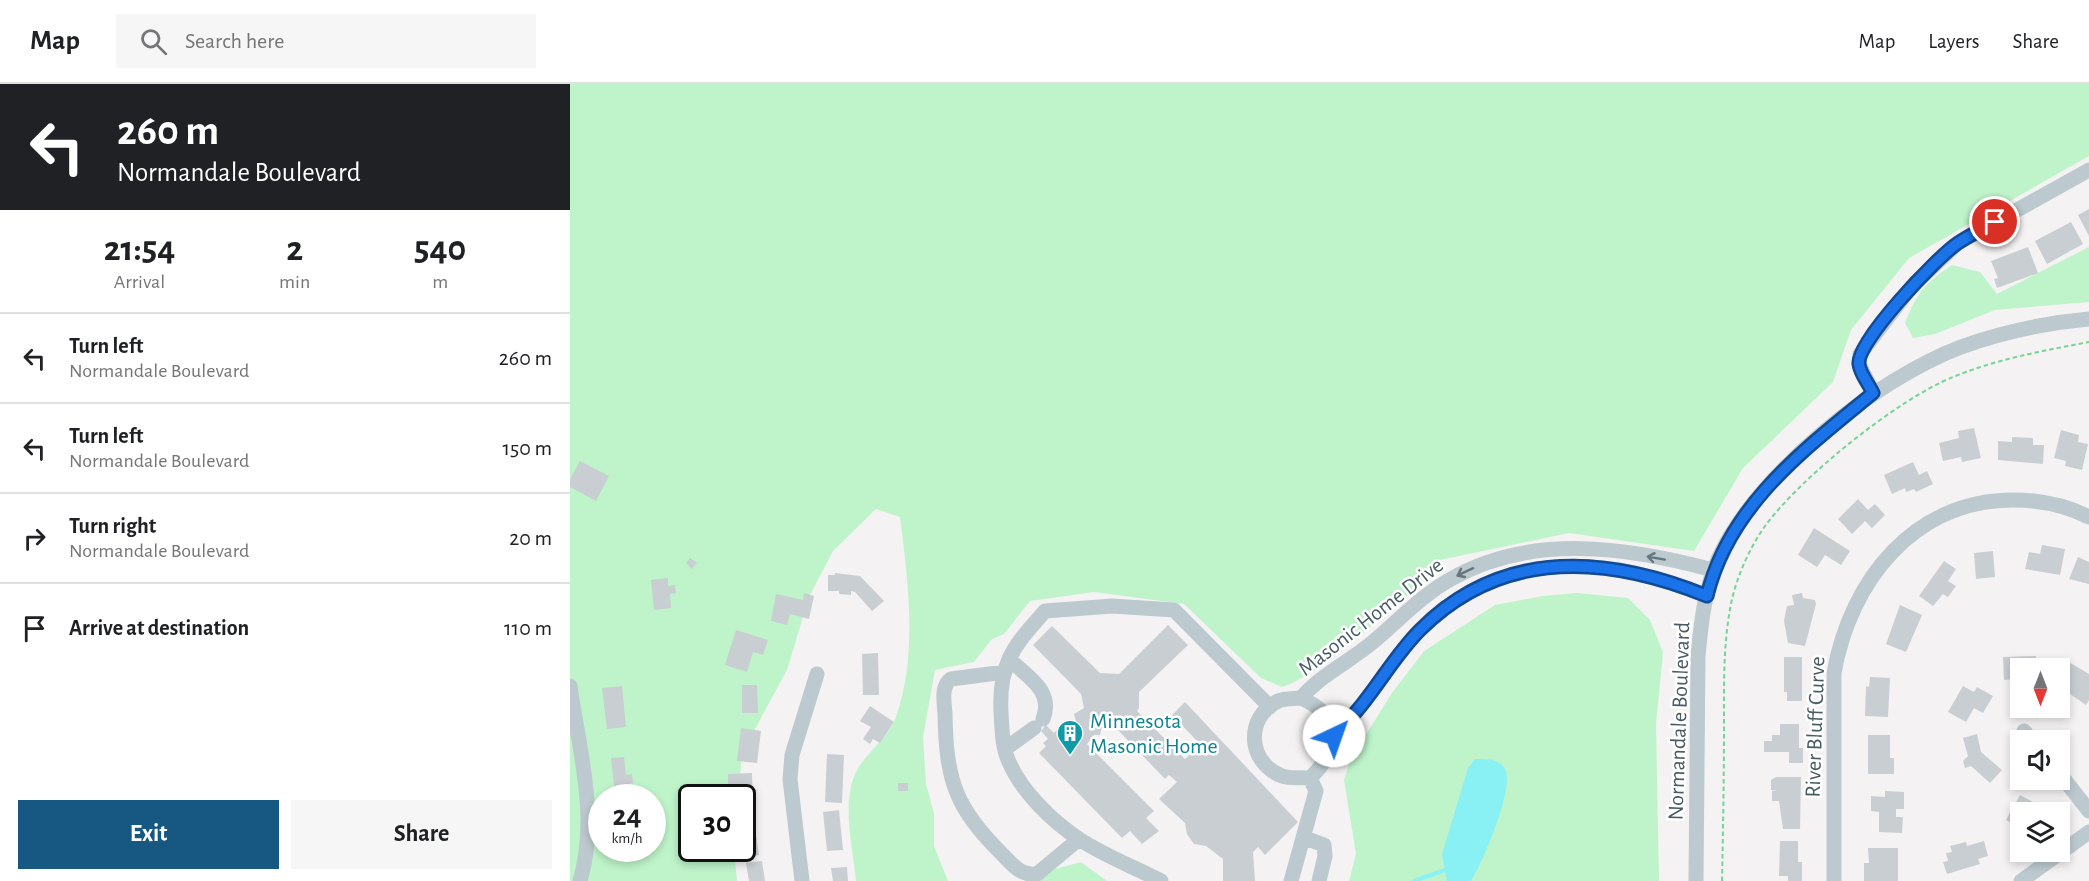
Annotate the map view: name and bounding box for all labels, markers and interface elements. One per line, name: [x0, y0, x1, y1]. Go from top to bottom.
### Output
search box: [116, 14, 536, 68]
icon: search: [137, 25, 170, 58]
text: Map: [30, 27, 80, 55]
text: Search here: [185, 30, 284, 52]
text: Map: [1859, 31, 1895, 52]
text: Layers: [1928, 31, 1979, 52]
text: Share: [2012, 31, 2059, 52]
icon: left: [18, 108, 96, 186]
text: 260 m: [117, 110, 219, 152]
text: Normandale Boulevard: [117, 159, 361, 186]
pin: [1969, 196, 2020, 247]
icon: arrive: [1978, 205, 2011, 238]
text: 21:54: [104, 231, 175, 267]
text: 2: [286, 231, 303, 267]
text: 540: [414, 231, 466, 267]
text: Arrival: [114, 272, 165, 292]
text: min: [279, 272, 310, 292]
text: m: [432, 272, 448, 292]
text: Turn left: [69, 335, 143, 357]
icon: left: [18, 342, 51, 375]
text: 260 m: [499, 347, 552, 369]
text: Normandale Boulevard: [69, 361, 249, 381]
text: Turn left: [69, 425, 143, 447]
icon: left: [18, 432, 51, 465]
text: 150 m: [502, 437, 552, 459]
text: Normandale Boulevard: [69, 451, 249, 471]
text: Turn right: [69, 515, 156, 537]
icon: right: [18, 522, 51, 555]
text: 20 m: [509, 527, 552, 549]
text: Normandale Boulevard: [69, 541, 249, 561]
one-way arrow: [1647, 552, 1666, 563]
street label: Masonic Home Drive: [1294, 554, 1447, 680]
one-way arrow: [1457, 566, 1475, 578]
icon: arrive: [18, 612, 51, 645]
text: Arrive at destination: [69, 617, 249, 639]
text: 110 m: [504, 617, 552, 639]
street label: Normandale Boulevard: [1665, 621, 1693, 821]
street label: River Bluff Curve: [1802, 656, 1828, 798]
north arrow: [2010, 658, 2070, 718]
map controls: [2010, 658, 2070, 862]
position arrow: [1302, 704, 1366, 768]
place label: Minnesota Masonic Home: [1090, 710, 1218, 757]
building icon: Minnesota Masonic Home: [1055, 718, 1085, 756]
button: sound: [2010, 730, 2070, 790]
speed limit sign: 30: [678, 784, 756, 862]
button: Exit: [18, 800, 279, 869]
button: Share: [291, 800, 552, 869]
text: 24: [612, 801, 642, 831]
button: layers: [2010, 802, 2070, 862]
text: km/h: [612, 831, 642, 846]

